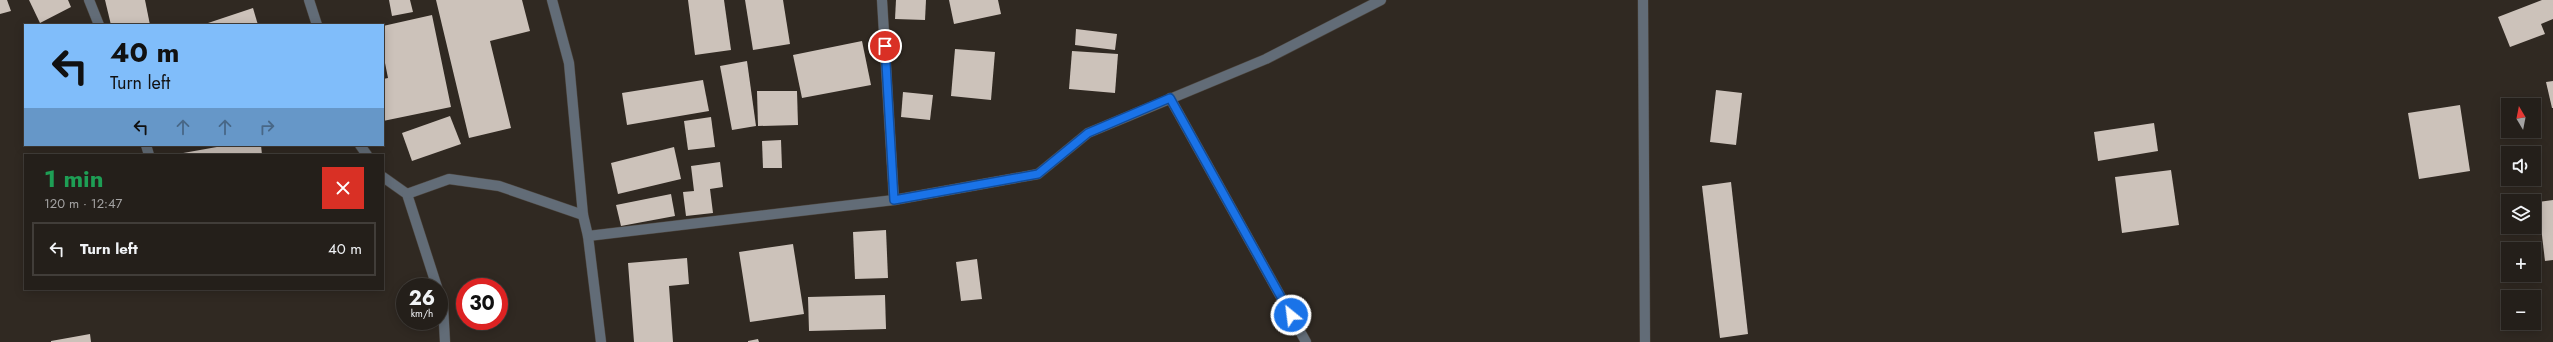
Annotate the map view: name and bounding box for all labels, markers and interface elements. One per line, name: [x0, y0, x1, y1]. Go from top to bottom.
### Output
pin: [868, 29, 902, 63]
text: 40 m: [110, 32, 179, 73]
icon: arrive: [874, 35, 896, 57]
icon: left: [44, 40, 96, 92]
text: Turn left: [110, 70, 170, 96]
north arrow: [2501, 98, 2541, 138]
map controls: [2501, 98, 2541, 330]
icon: left: [130, 116, 152, 138]
icon: ahead: [172, 116, 194, 138]
icon: ahead: [214, 116, 236, 138]
icon: right: [256, 116, 278, 138]
button: sound: [2501, 146, 2541, 186]
text: 1 min: [44, 161, 104, 196]
button: close: [322, 167, 364, 209]
text: 120 m · 12:47: [44, 194, 122, 213]
button: layers: [2501, 194, 2541, 234]
icon: left: [46, 238, 68, 260]
text: Turn left: [80, 238, 138, 260]
text: 40 m: [328, 238, 362, 260]
button: +: [2501, 242, 2541, 282]
speed limit sign: 30: [456, 278, 508, 330]
text: 26: [409, 284, 435, 313]
button: −: [2501, 290, 2541, 330]
position arrow: [1270, 294, 1312, 336]
text: km/h: [411, 306, 433, 321]

